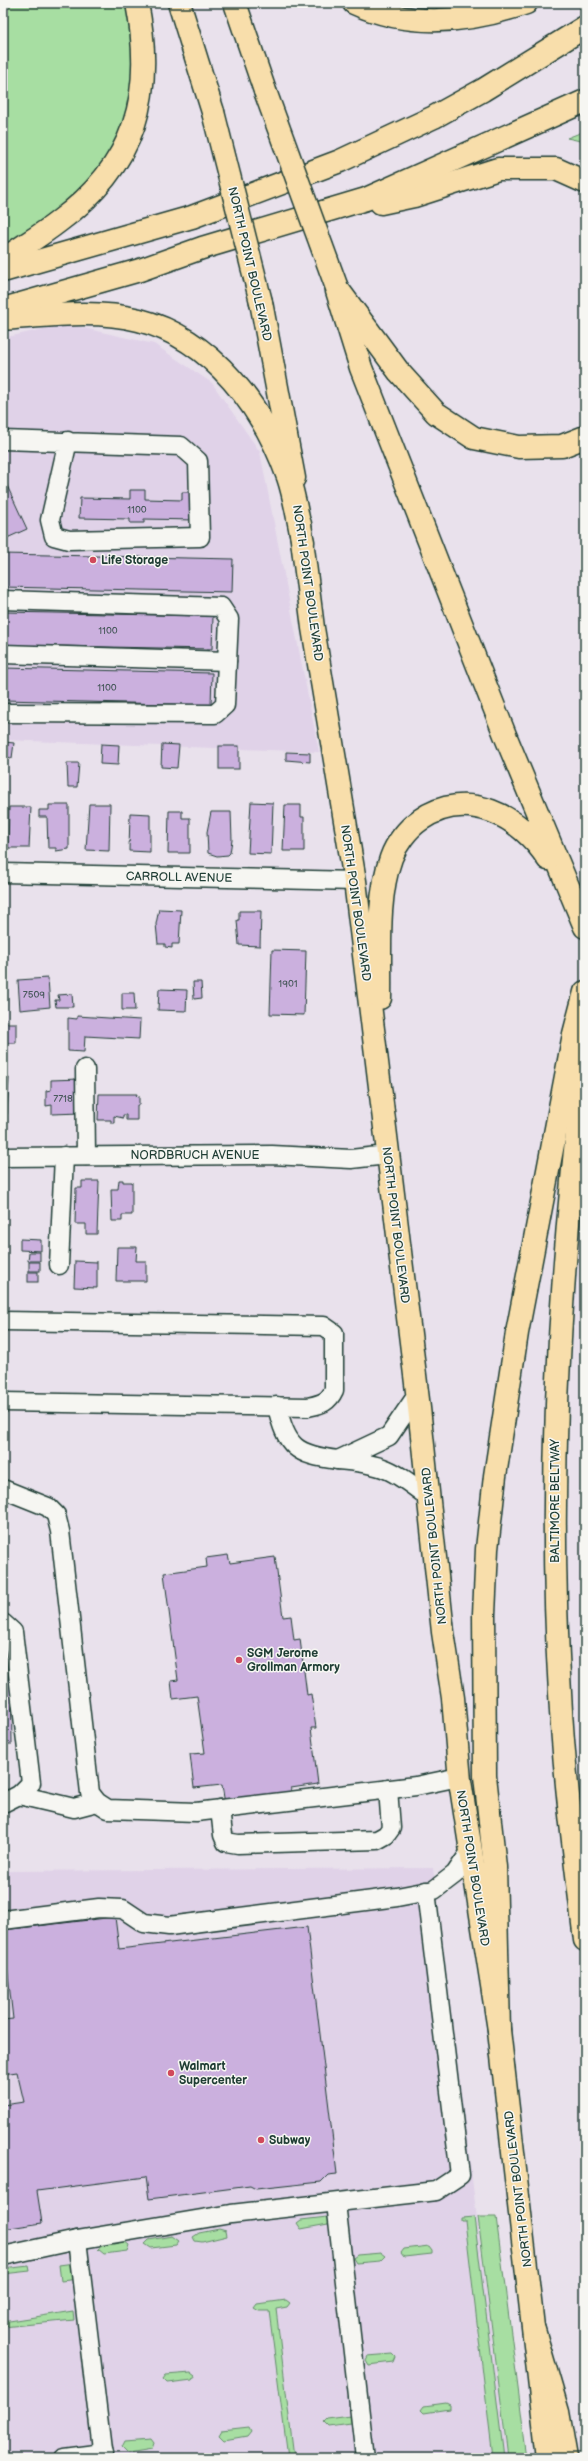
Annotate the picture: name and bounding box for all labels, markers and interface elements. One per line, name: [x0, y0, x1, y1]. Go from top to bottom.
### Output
street label: NORTH POINT BOULEVARD: [224, 186, 275, 343]
house number: 1100: [127, 504, 147, 516]
street label: NORTH POINT BOULEVARD: [289, 504, 326, 662]
place label: Life Storage: [101, 553, 168, 568]
marker: Life Storage: [88, 555, 98, 565]
house number: 1100: [98, 625, 118, 637]
house number: 1100: [97, 682, 117, 694]
street label: NORTH POINT BOULEVARD: [337, 824, 374, 982]
street label: CARROLL AVENUE: [126, 869, 232, 886]
house number: 1901: [278, 978, 298, 990]
house number: 7509: [23, 989, 45, 1001]
house number: 7718: [53, 1093, 73, 1105]
street label: NORTH POINT BOULEVARD: [378, 1146, 413, 1305]
street label: NORDBRUCH AVENUE: [131, 1148, 260, 1163]
street label: BALTIMORE BELTWAY: [548, 1438, 563, 1563]
street label: NORTH POINT BOULEVARD: [419, 1466, 450, 1625]
place label: SGM Jerome Grollman Armory: [247, 1646, 340, 1675]
marker: SGM Jerome Grollman Armory: [234, 1655, 244, 1665]
street label: NORTH POINT BOULEVARD: [453, 1789, 492, 1947]
place label: Walmart Supercenter: [179, 2059, 247, 2088]
marker: Walmart Supercenter: [166, 2068, 176, 2078]
street label: NORTH POINT BOULEVARD: [501, 2109, 536, 2268]
place label: Subway: [269, 2133, 311, 2148]
marker: Subway: [256, 2135, 266, 2145]

